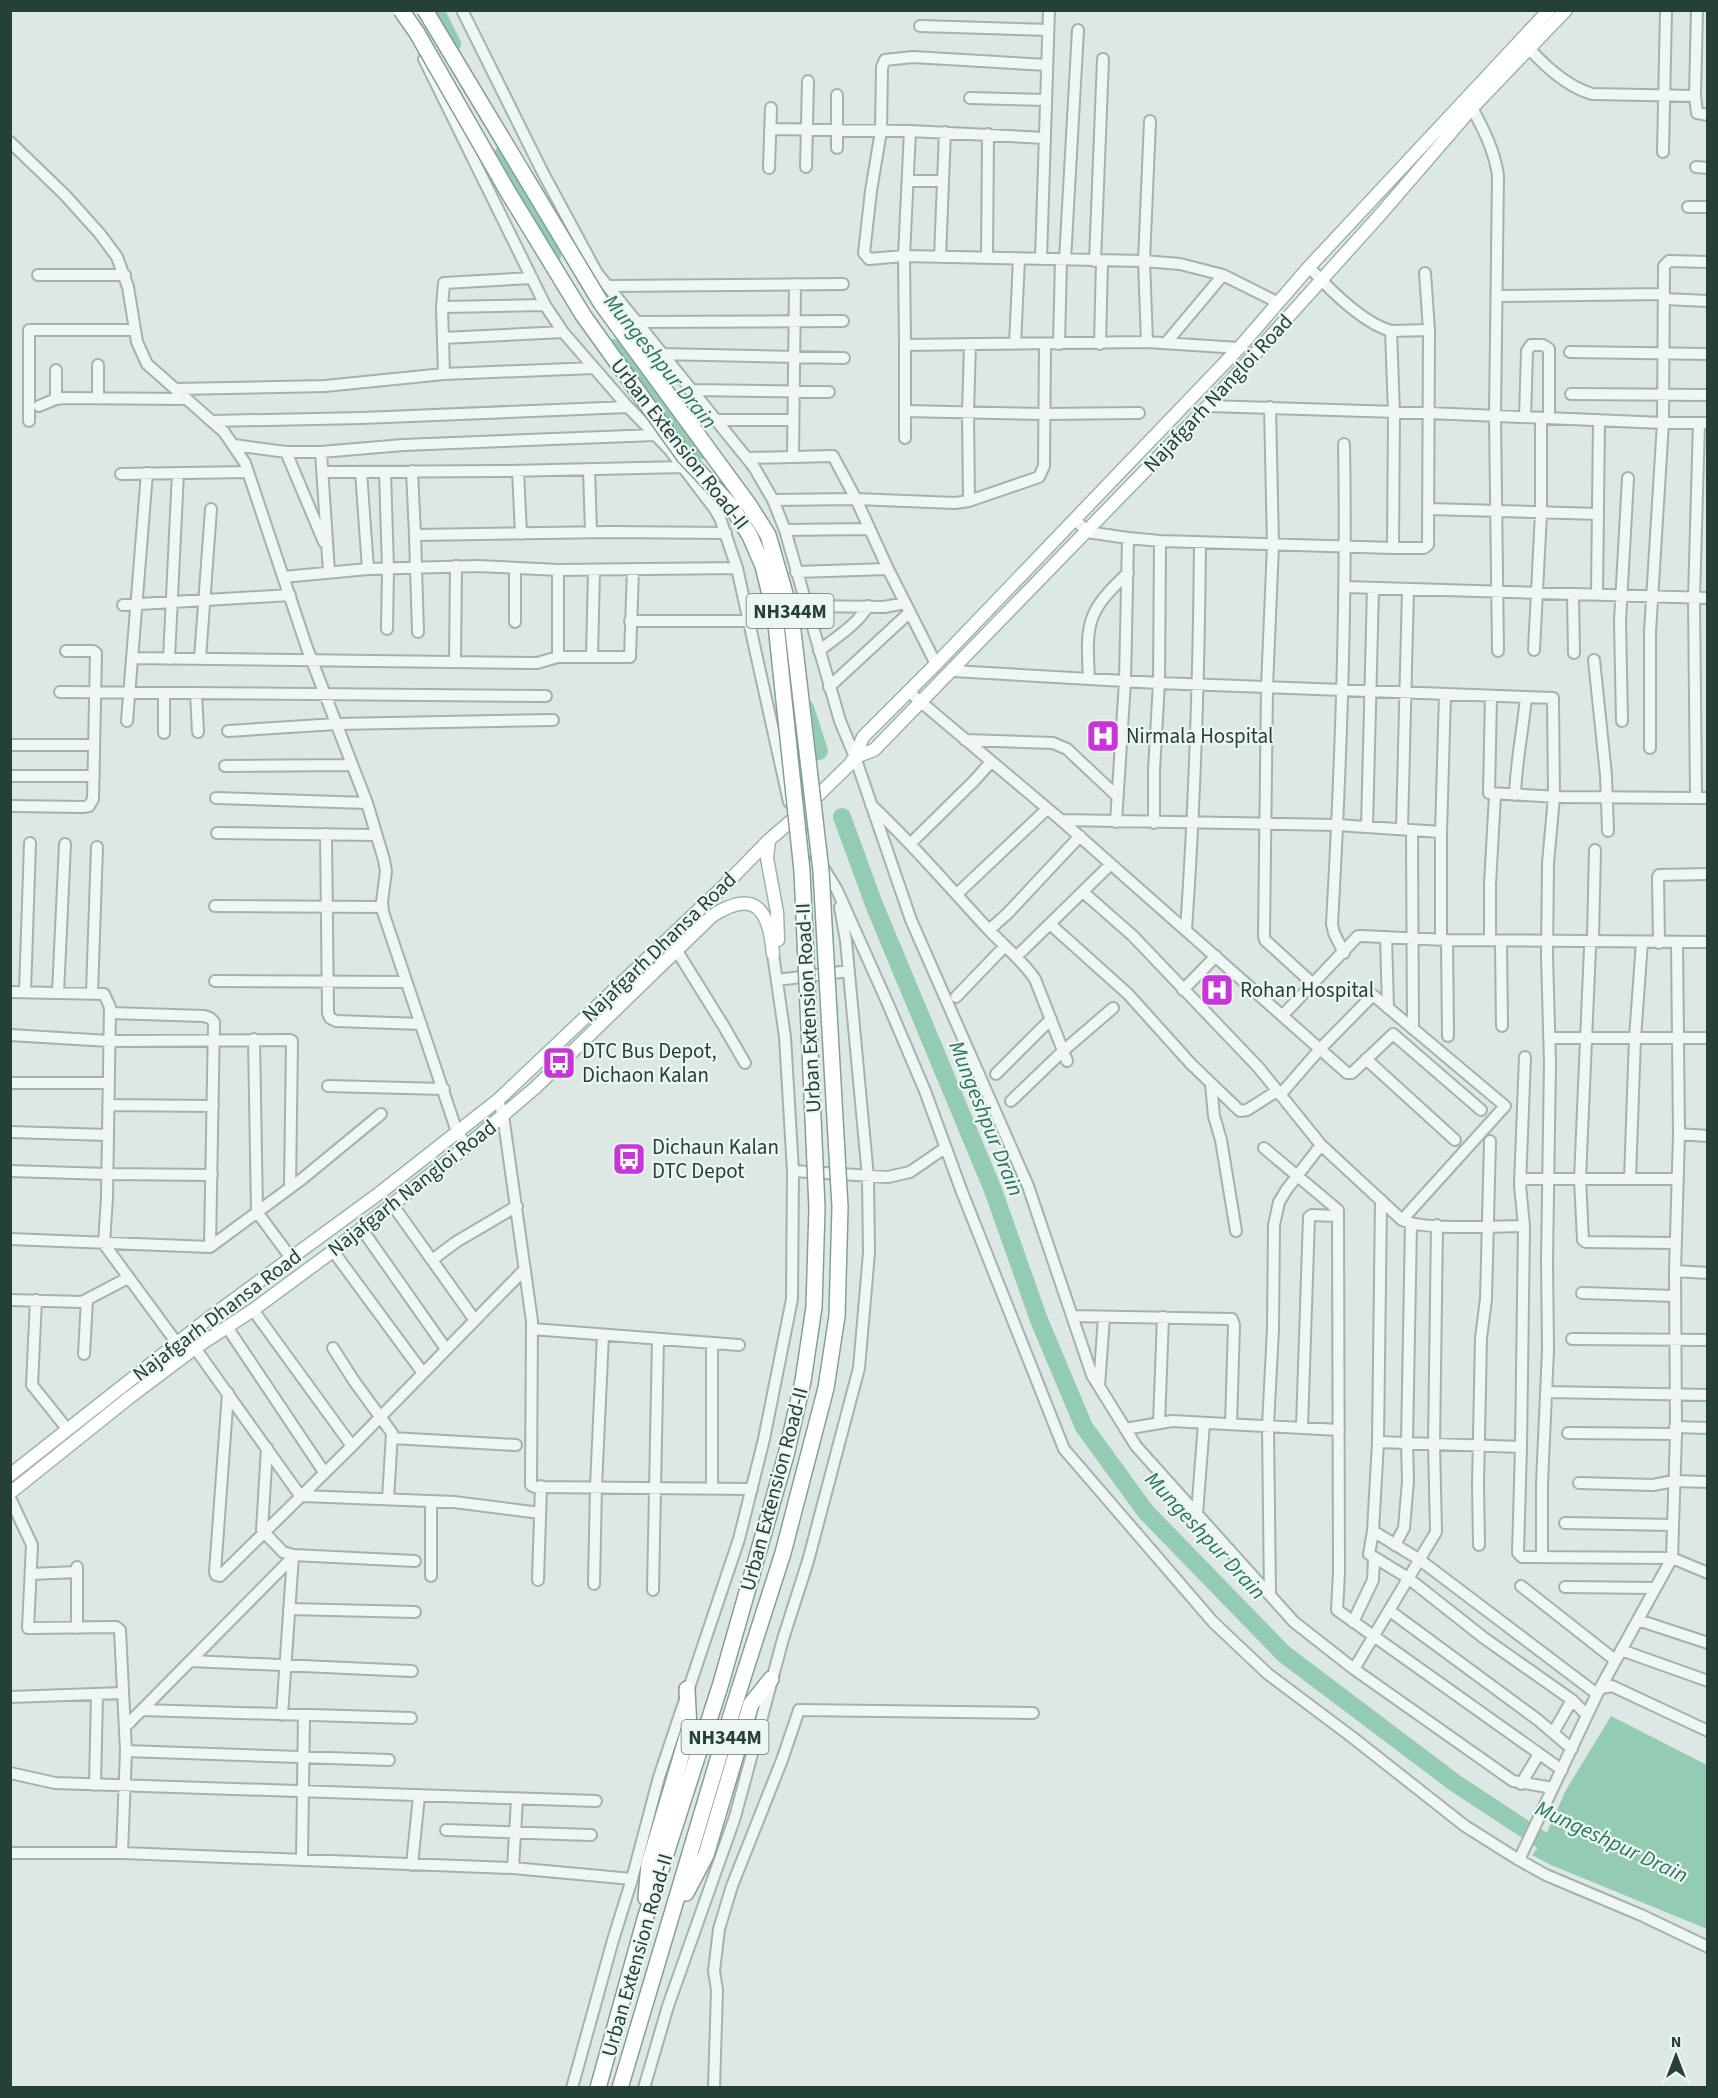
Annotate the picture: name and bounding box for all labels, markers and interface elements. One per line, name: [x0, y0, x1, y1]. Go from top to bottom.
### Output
water label: Mungeshpur Drain: [596, 287, 725, 436]
street label: Najafgarh Nangloi Road: [1136, 307, 1300, 479]
street label: Urban Extension Road-II: [604, 352, 756, 536]
road number: NH344M: [746, 594, 834, 628]
hospital icon: Nirmala Hospital: [1085, 718, 1121, 754]
place label: Nirmala Hospital: [1126, 721, 1273, 751]
street label: Najafgarh Dhansa Road: [575, 865, 743, 1029]
street label: Urban Extension Road-II: [788, 902, 828, 1114]
hospital icon: Rohan Hospital: [1199, 972, 1235, 1008]
place label: Rohan Hospital: [1240, 975, 1374, 1005]
place label: DTC Bus Depot, Dichaon Kalan: [582, 1036, 717, 1090]
water label: Mungeshpur Drain: [940, 1036, 1032, 1201]
bus stop icon: DTC Bus Depot, Dichaon Kalan: [541, 1045, 577, 1081]
street label: Najafgarh Nangloi Road: [321, 1112, 503, 1264]
place label: Dichaun Kalan DTC Depot: [652, 1132, 779, 1186]
bus stop icon: Dichaun Kalan DTC Depot: [611, 1141, 647, 1177]
street label: Najafgarh Dhansa Road: [126, 1241, 308, 1389]
street label: Urban Extension Road-II: [732, 1384, 816, 1594]
water label: Mungeshpur Drain: [1137, 1464, 1273, 1607]
road number: NH344M: [682, 1720, 768, 1754]
water label: Mungeshpur Drain: [1530, 1792, 1693, 1891]
street label: Urban Extension Road-II: [594, 1850, 680, 2060]
north arrow: [1646, 2026, 1706, 2086]
text: N: [1671, 2031, 1681, 2053]

